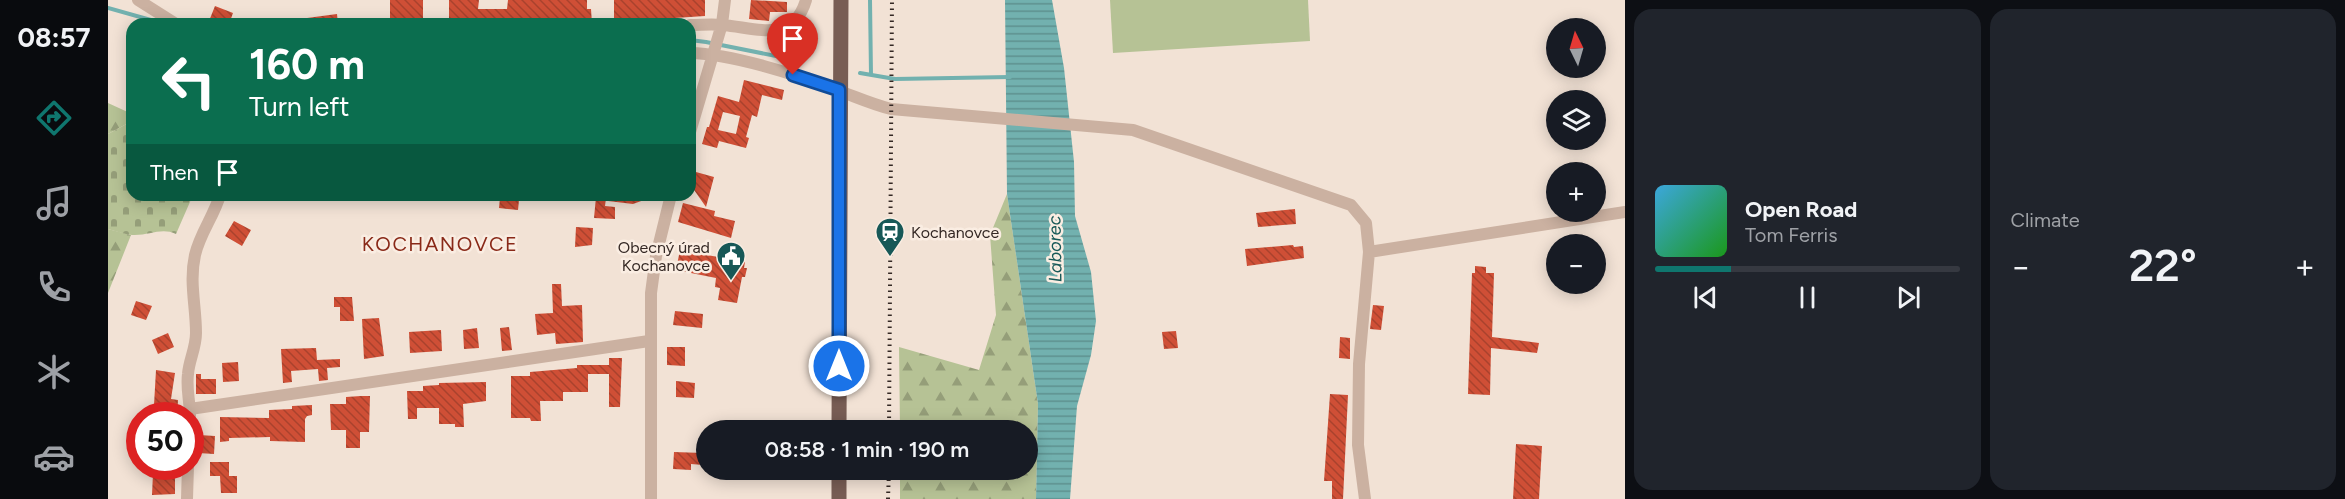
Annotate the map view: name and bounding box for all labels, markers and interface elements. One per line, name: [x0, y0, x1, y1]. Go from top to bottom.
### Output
pin: [767, 13, 818, 75]
north arrow: [1546, 18, 1606, 78]
map controls: [1546, 18, 1606, 294]
text: 08:57: [18, 21, 90, 54]
icon: arrive: [776, 22, 809, 55]
text: 160 m: [249, 39, 365, 90]
icon: left: [150, 42, 228, 120]
text: Turn left: [249, 90, 349, 123]
button: layers: [1546, 90, 1606, 150]
icon: directions: [33, 97, 75, 139]
icon: arrive: [211, 156, 244, 189]
text: Then: [150, 159, 199, 186]
button: +: [1546, 162, 1606, 222]
icon: music: [33, 182, 75, 224]
text: Open Road: [1745, 196, 1857, 223]
text: Climate: [2011, 208, 2080, 232]
water label: Laborec: [1043, 215, 1067, 283]
station icon: Kochanovce: [874, 216, 906, 258]
place label: Kochanovce: [911, 223, 999, 242]
text: Tom Ferris: [1745, 223, 1838, 247]
district label: KOCHANOVCE: [362, 232, 518, 256]
button: −: [1546, 234, 1606, 294]
place label: Obecný úrad Kochanovce: [618, 238, 710, 275]
text: 22°: [2129, 238, 2197, 292]
public building icon: Obecný úrad Kochanovce: [715, 240, 747, 282]
text: −: [2011, 247, 2031, 286]
text: +: [2294, 247, 2315, 286]
icon: phone: [33, 266, 75, 308]
icon: previous: [1689, 281, 1722, 314]
icon: pause: [1791, 281, 1824, 314]
icon: next: [1892, 281, 1925, 314]
position arrow: [807, 334, 871, 398]
icon: climate: [33, 351, 75, 393]
speed limit sign: 50: [126, 402, 204, 480]
icon: car: [33, 436, 75, 478]
text: 08:58 · 1 min · 190 m: [765, 436, 969, 463]

